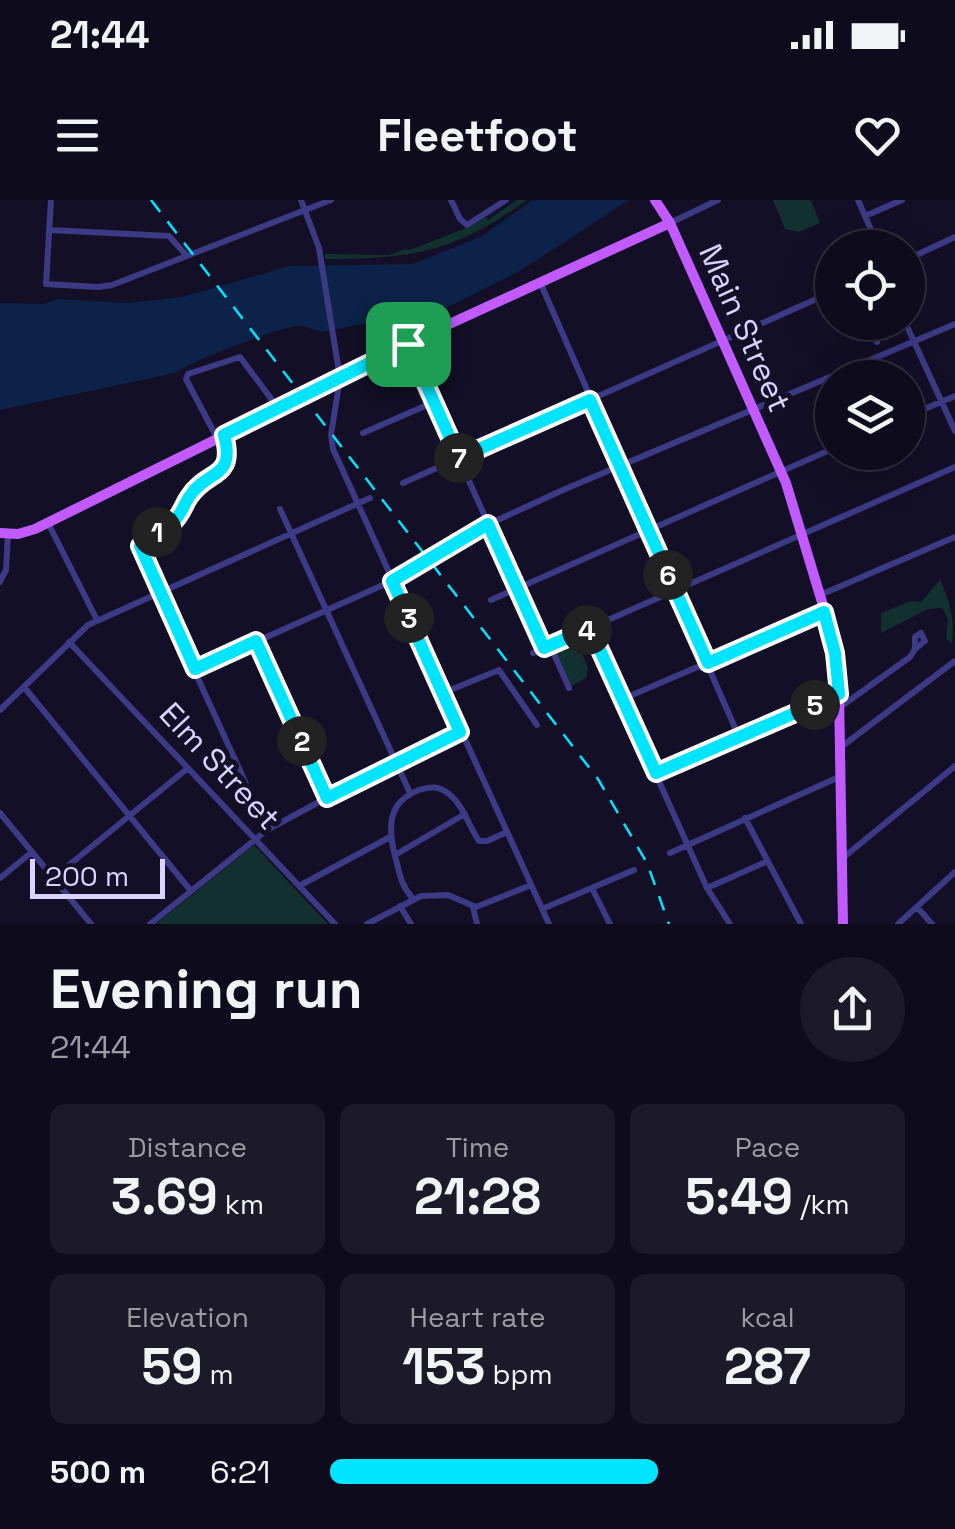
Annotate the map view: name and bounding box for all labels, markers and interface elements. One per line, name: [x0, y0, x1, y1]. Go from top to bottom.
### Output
text: 21:44: [50, 11, 149, 59]
text: Fleetfoot: [377, 107, 578, 164]
icon: menu: [50, 108, 105, 163]
icon: heart: [850, 108, 905, 163]
map controls: [815, 230, 925, 470]
button: locate: [815, 230, 925, 340]
street label: Main Street: [690, 238, 800, 418]
pin: [366, 302, 451, 387]
icon: arrive: [381, 317, 436, 372]
button: layers: [815, 360, 925, 470]
pin: 7: [434, 433, 484, 483]
text: 7: [451, 440, 467, 476]
pin: 1: [132, 507, 182, 557]
text: 1: [151, 514, 163, 550]
pin: 6: [643, 550, 693, 600]
text: 6: [659, 557, 677, 593]
pin: 3: [384, 593, 434, 643]
text: 3: [400, 600, 418, 636]
pin: 4: [562, 605, 612, 655]
text: 4: [578, 612, 596, 648]
pin: 5: [790, 680, 840, 730]
text: 5: [807, 687, 823, 723]
street label: Elm Street: [151, 694, 289, 838]
pin: 2: [277, 716, 327, 766]
text: 2: [294, 723, 310, 759]
scale bar: [30, 854, 165, 898]
text: 200 m: [45, 858, 129, 894]
text: Evening run: [50, 954, 363, 1024]
button: share: [800, 957, 905, 1062]
text: 21:44: [50, 1027, 131, 1067]
text: Distance: [128, 1129, 247, 1165]
text: Time: [446, 1129, 509, 1165]
text: Pace: [735, 1129, 800, 1165]
text: 3.69: [111, 1165, 218, 1229]
text: 21:28: [414, 1165, 541, 1229]
text: 5:49: [685, 1165, 793, 1229]
text: km: [218, 1186, 264, 1222]
text: /km: [793, 1186, 850, 1222]
text: Elevation: [126, 1299, 249, 1335]
text: Heart rate: [410, 1299, 545, 1335]
text: kcal: [740, 1299, 795, 1335]
text: 59: [141, 1335, 202, 1399]
text: 153: [402, 1335, 485, 1399]
text: 287: [724, 1335, 811, 1399]
text: m: [202, 1356, 234, 1392]
text: bpm: [485, 1356, 553, 1392]
text: 500 m: [50, 1452, 146, 1492]
text: 6:21: [210, 1452, 270, 1492]

